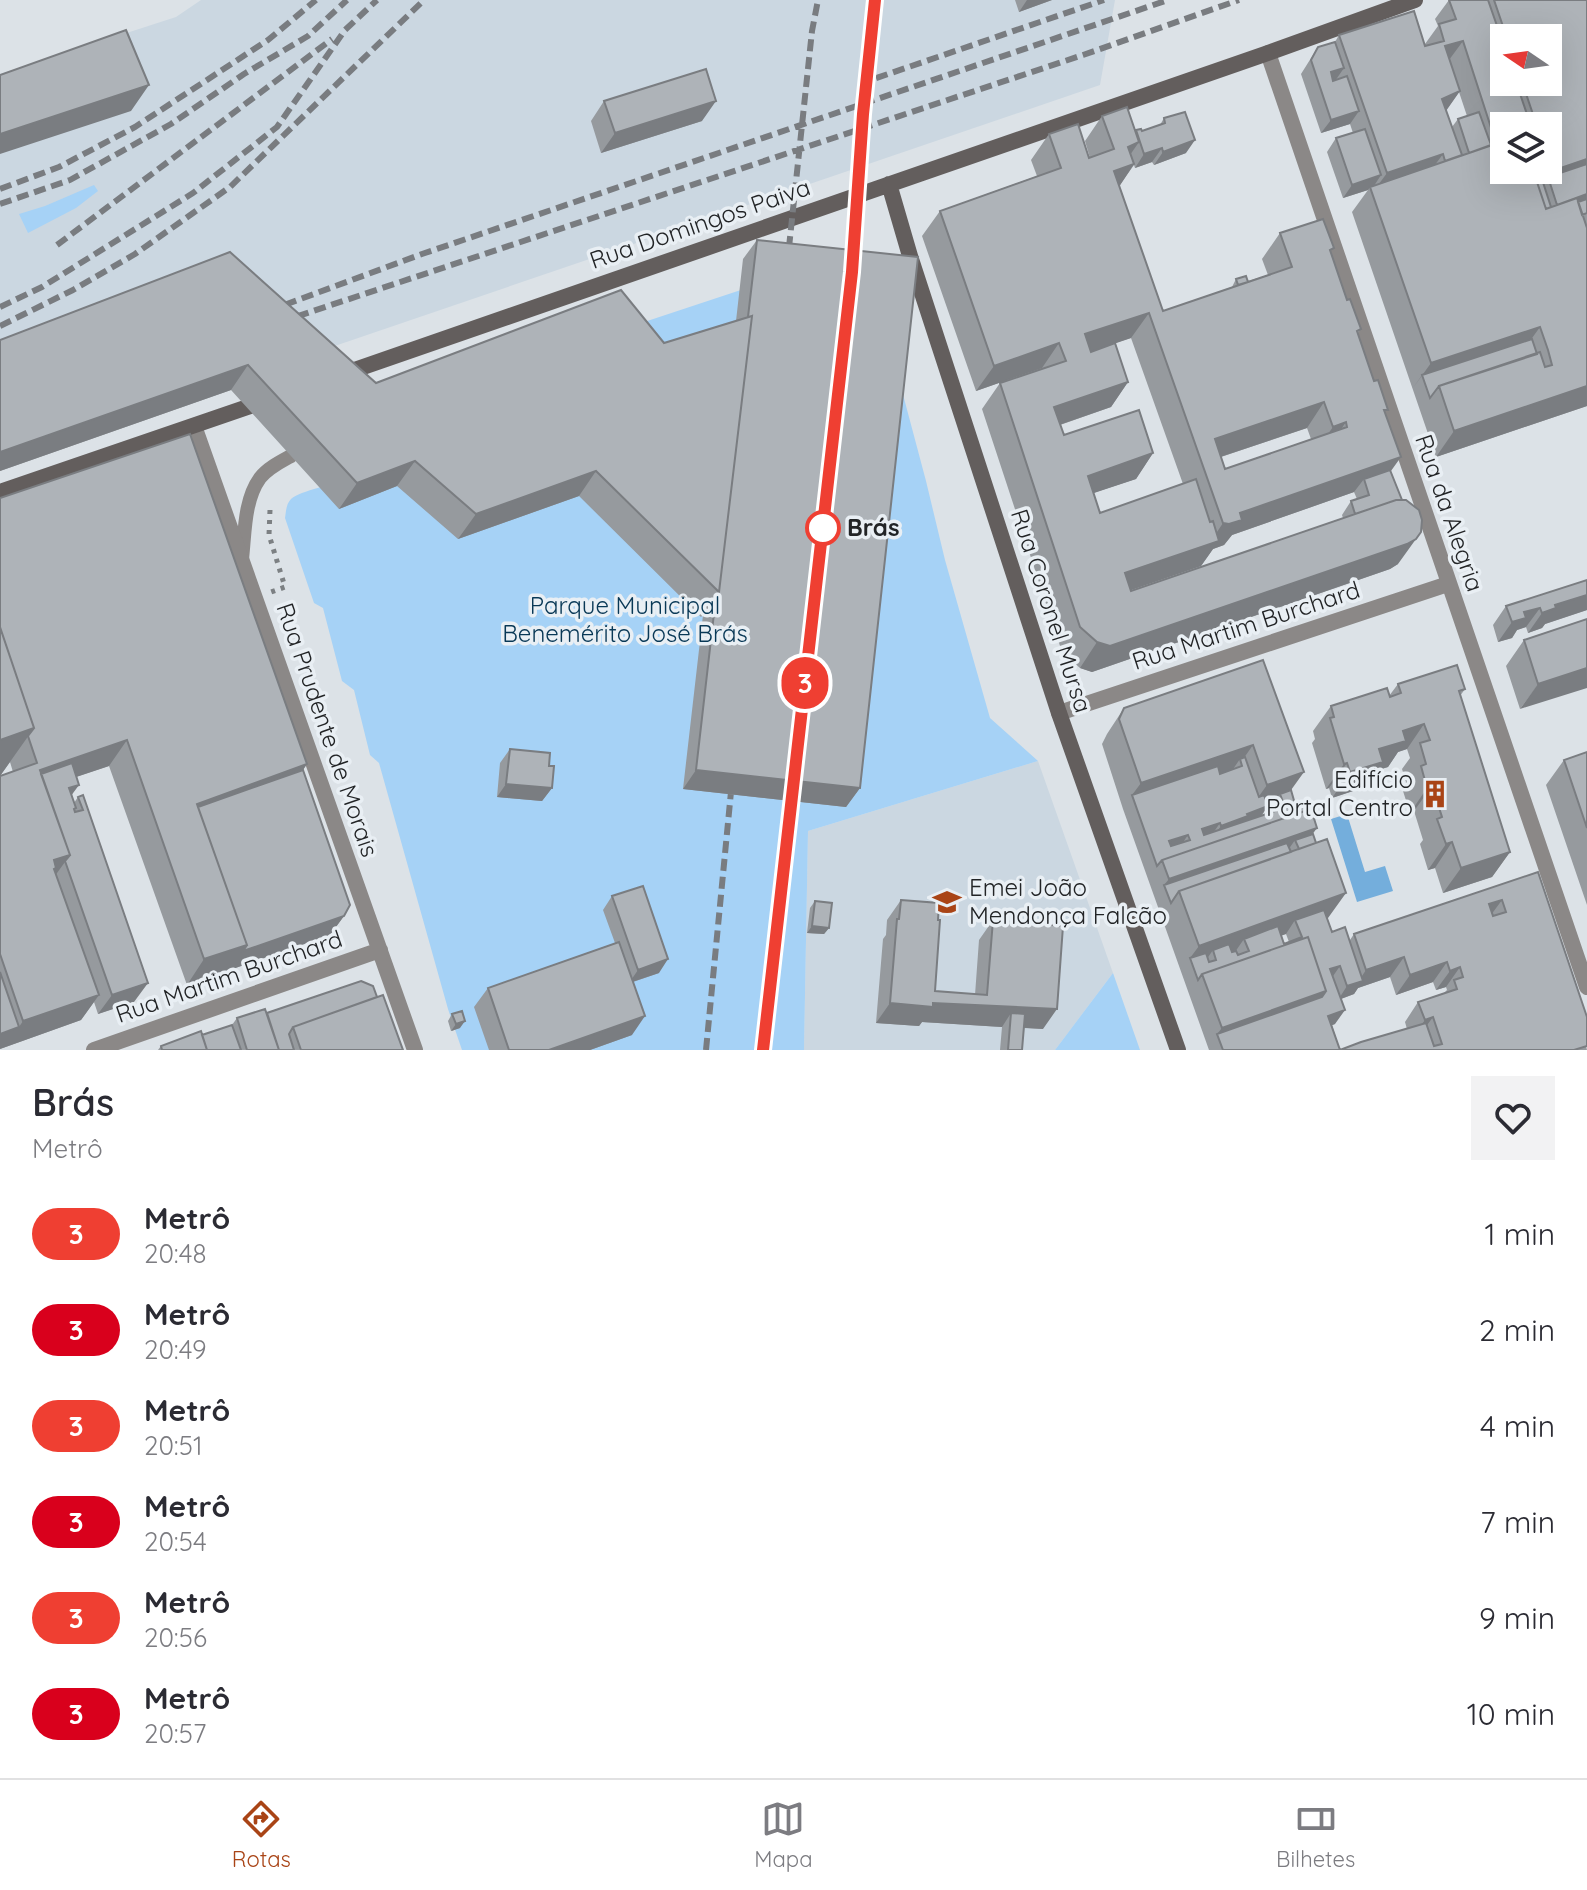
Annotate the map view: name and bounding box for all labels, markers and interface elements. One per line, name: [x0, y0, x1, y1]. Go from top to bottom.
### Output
north arrow: [1490, 24, 1562, 96]
map controls: [1490, 24, 1562, 184]
button: layers: [1490, 112, 1562, 184]
street label: Rua Domingos Paiva: [585, 171, 814, 275]
street label: Rua da Alegria: [1409, 430, 1491, 595]
street label: Rua Coronel Mursa: [1005, 505, 1099, 716]
marker: Brás: [806, 511, 840, 545]
place label: Brás: [847, 512, 900, 542]
street label: Rua Martim Burchard: [1128, 574, 1363, 676]
park label: Parque Municipal Benemérito José Brás: [502, 590, 748, 648]
street label: Rua Prudente de Morais: [270, 599, 386, 861]
line badge: 3: [779, 657, 831, 709]
text: 3: [797, 665, 813, 700]
place label: Edifício Portal Centro: [1266, 764, 1413, 822]
building icon: Edifício Portal Centro: [1420, 779, 1450, 809]
place label: Emei João Mendonça Falcão: [969, 872, 1167, 930]
school or university icon: Emei João Mendonça Falcão: [932, 887, 962, 917]
street label: Rua Martim Burchard: [111, 923, 346, 1029]
button: heart: [1471, 1076, 1555, 1160]
text: Brás: [32, 1078, 114, 1126]
text: Metrô: [32, 1132, 103, 1165]
text: Metrô: [144, 1199, 230, 1237]
text: 1 min: [1485, 1215, 1555, 1253]
text: 3: [68, 1216, 84, 1251]
text: 20:48: [144, 1237, 206, 1270]
text: Metrô: [144, 1295, 230, 1333]
text: 2 min: [1479, 1311, 1555, 1349]
text: 3: [68, 1312, 84, 1347]
text: 20:49: [144, 1333, 206, 1366]
text: Metrô: [144, 1391, 230, 1429]
text: 4 min: [1480, 1407, 1555, 1445]
text: 3: [68, 1408, 84, 1443]
text: 20:51: [144, 1429, 203, 1462]
text: Metrô: [144, 1487, 230, 1525]
text: 7 min: [1480, 1503, 1555, 1541]
text: 3: [68, 1504, 84, 1539]
text: 20:54: [144, 1525, 207, 1558]
text: Metrô: [144, 1583, 230, 1621]
text: 9 min: [1479, 1599, 1555, 1637]
text: 3: [68, 1600, 84, 1635]
text: 20:56: [144, 1621, 207, 1654]
text: Metrô: [144, 1679, 230, 1717]
text: 10 min: [1467, 1695, 1555, 1733]
text: 3: [68, 1696, 84, 1731]
text: 20:57: [144, 1717, 206, 1750]
tab: Rotas: [232, 1797, 291, 1873]
tab: Mapa: [754, 1797, 813, 1873]
tab: Bilhetes: [1276, 1797, 1355, 1873]

